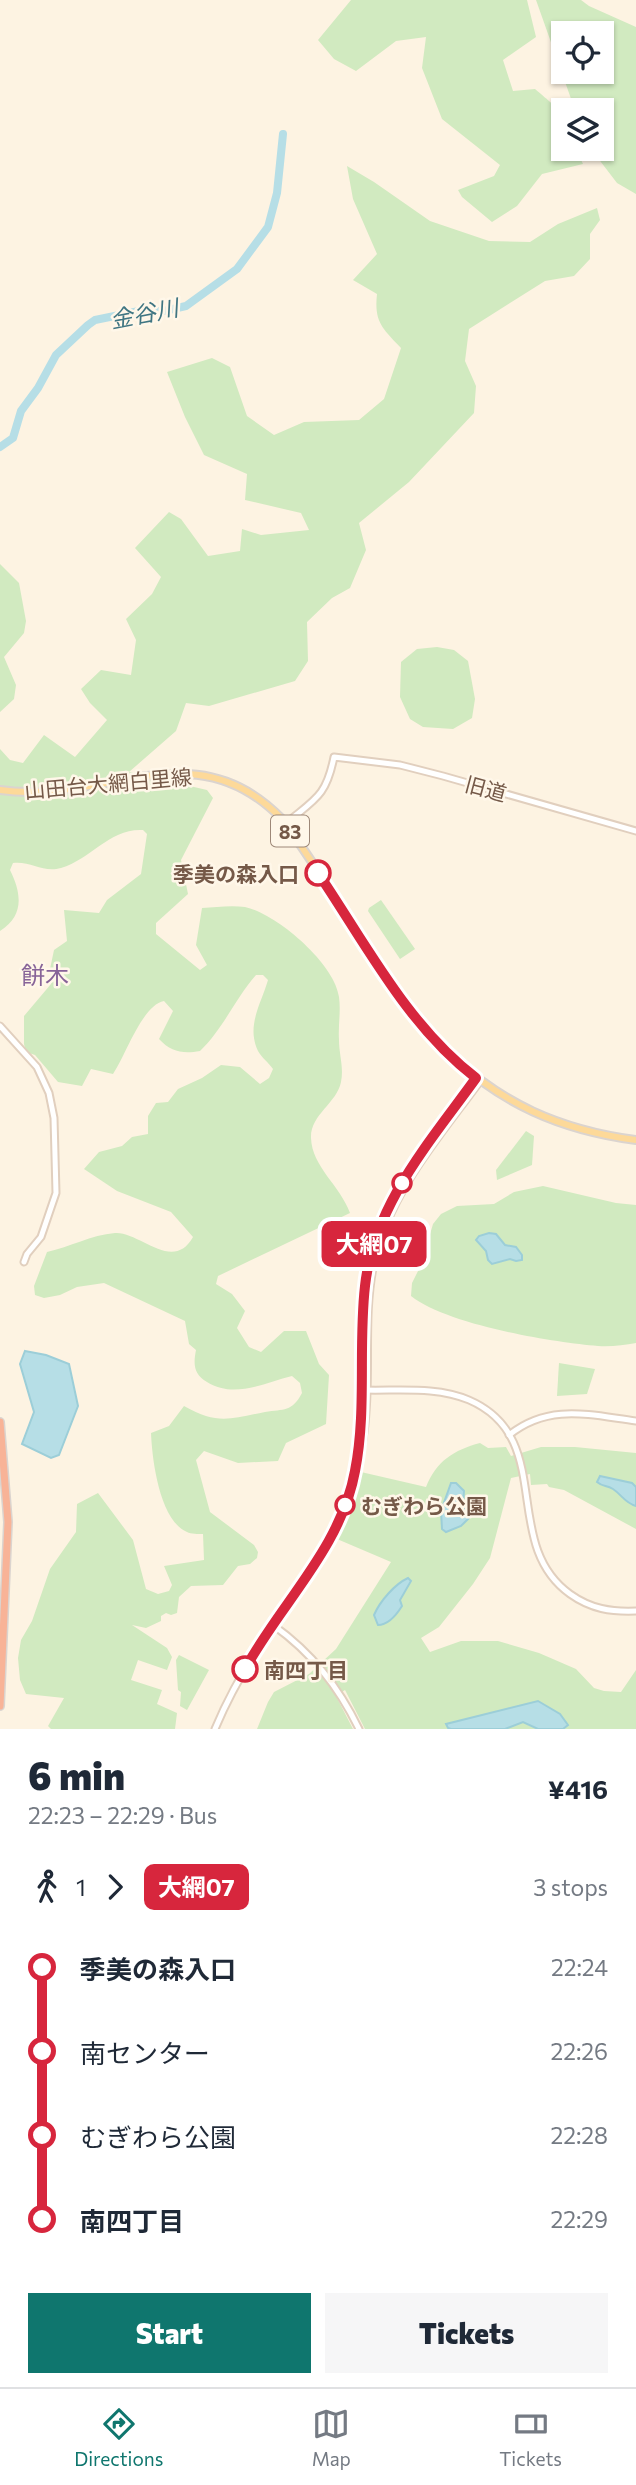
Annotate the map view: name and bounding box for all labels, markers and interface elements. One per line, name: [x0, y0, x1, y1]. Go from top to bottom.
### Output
map controls: [551, 21, 614, 161]
button: locate: [551, 21, 614, 84]
button: layers: [551, 98, 614, 161]
water label: 金谷川: [107, 292, 183, 333]
street label: 山田台大網白里線: [23, 763, 193, 803]
street label: 旧道: [462, 770, 510, 806]
road number: 83: [271, 816, 309, 846]
marker: 季美の森入口: [305, 860, 331, 886]
place label: 季美の森入口: [173, 861, 299, 886]
district label: 餅木: [21, 960, 69, 989]
unlabelled marker: [392, 1173, 412, 1193]
line badge: 大網07: [325, 1221, 423, 1267]
text: 大網07: [336, 1229, 412, 1258]
place label: むぎわら公園: [361, 1493, 487, 1518]
marker: むぎわら公園: [335, 1495, 355, 1515]
marker: 南四丁目: [232, 1656, 258, 1682]
place label: 南四丁目: [264, 1657, 348, 1682]
text: 6 min: [28, 1751, 125, 1798]
text: ¥416: [548, 1773, 608, 1804]
text: 22:23 – 22:29 · Bus: [28, 1801, 217, 1829]
icon: walk: [28, 1868, 66, 1906]
icon: forward: [96, 1868, 134, 1906]
text: 大網07: [158, 1872, 235, 1901]
text: 1: [76, 1873, 86, 1901]
text: 3 stops: [533, 1873, 608, 1901]
text: 季美の森入口: [80, 1953, 236, 1984]
text: 22:24: [551, 1953, 608, 1981]
text: 南センター: [80, 2037, 210, 2068]
text: 22:26: [550, 2037, 608, 2065]
text: むぎわら公園: [80, 2121, 236, 2152]
text: 22:28: [550, 2121, 608, 2149]
text: 南四丁目: [80, 2205, 184, 2236]
text: 22:29: [550, 2205, 608, 2233]
button: Start: [28, 2293, 311, 2373]
button: Tickets: [325, 2293, 608, 2373]
tab: Directions: [74, 2405, 163, 2470]
tab: Map: [312, 2405, 351, 2470]
tab: Tickets: [499, 2405, 562, 2470]

